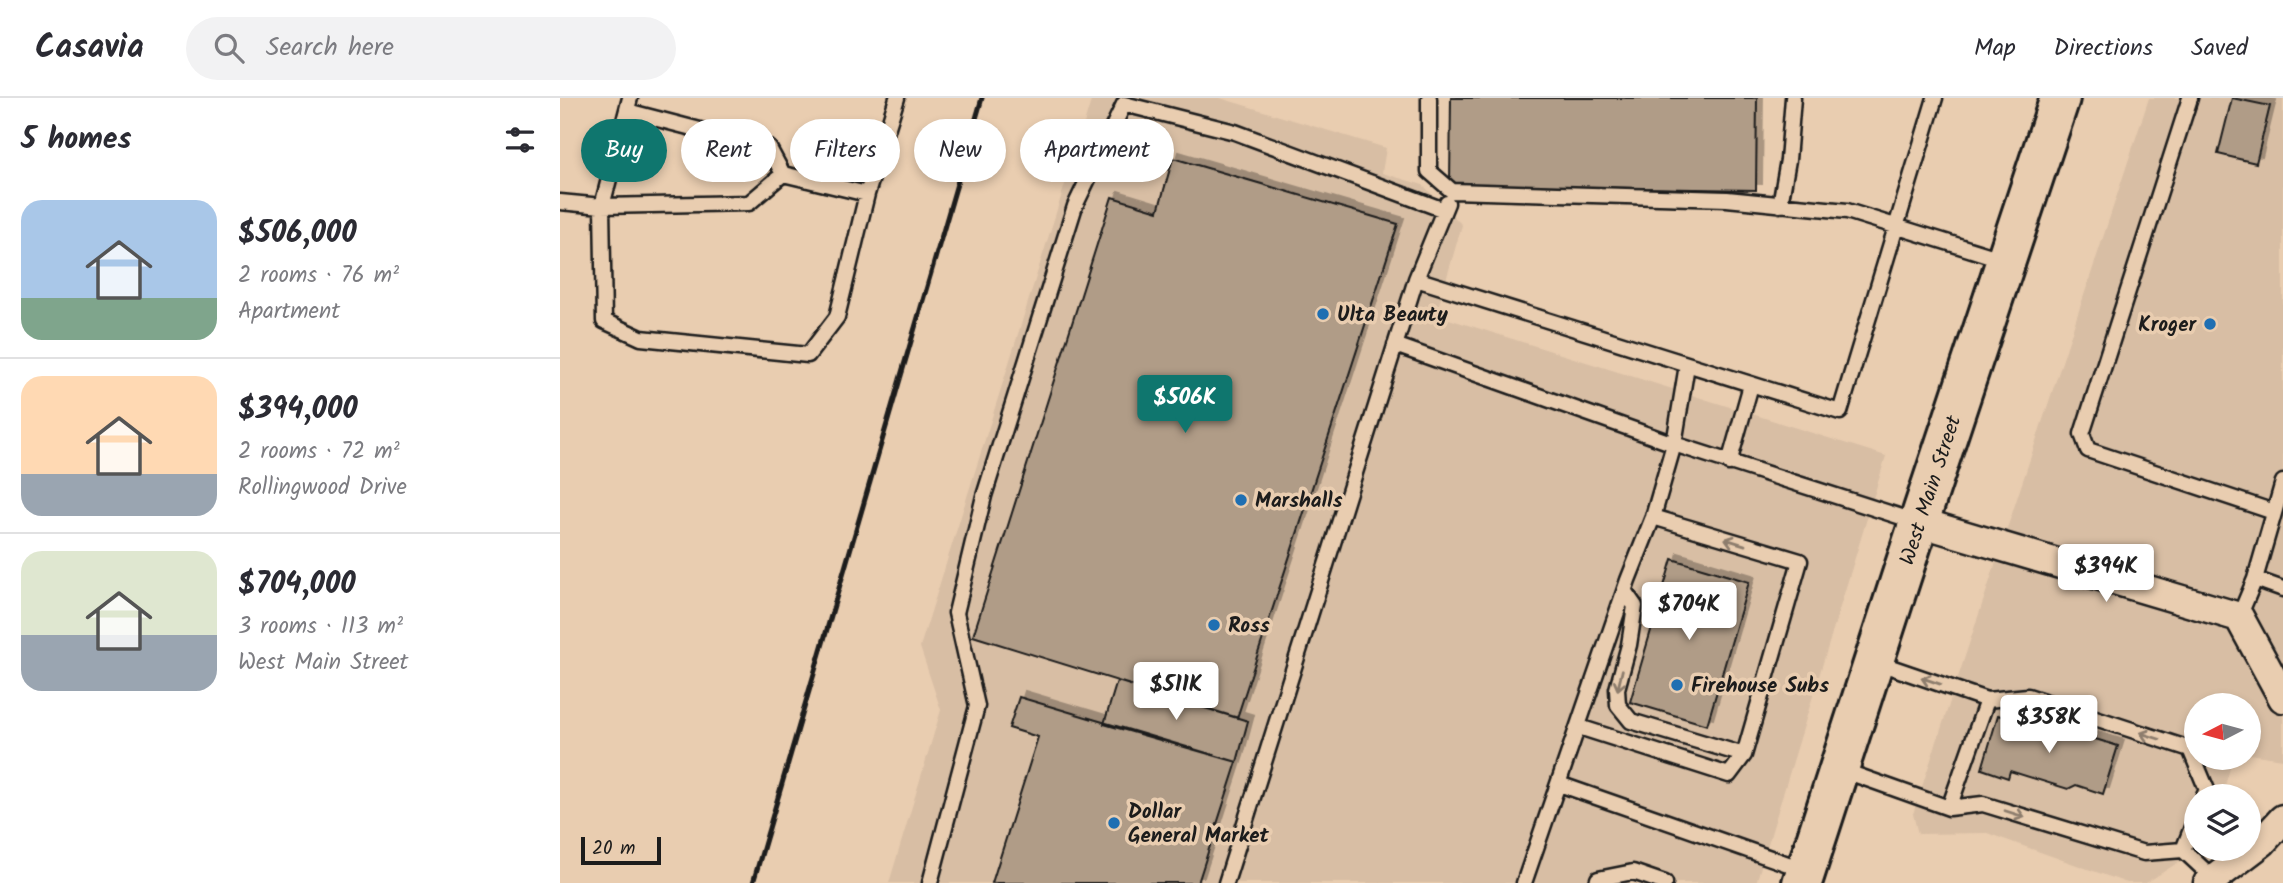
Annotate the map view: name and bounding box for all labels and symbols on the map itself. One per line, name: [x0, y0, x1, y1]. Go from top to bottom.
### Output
place label: Ulta Beauty: [1337, 299, 1448, 332]
marker: Ulta Beauty: [1315, 306, 1331, 322]
place label: Kroger: [2138, 309, 2197, 342]
marker: Kroger: [2202, 316, 2218, 332]
pin: $506K: [1136, 376, 1234, 435]
street label: West Main Street: [1892, 411, 1971, 570]
place label: Marshalls: [1255, 485, 1343, 518]
marker: Marshalls: [1233, 492, 1249, 508]
one-way arrow: [1724, 534, 1746, 547]
pin: $394K: [2057, 545, 2155, 604]
pin: $704K: [1640, 582, 1738, 642]
place label: Ross: [1228, 610, 1270, 643]
marker: Ross: [1206, 617, 1222, 633]
pin: $511K: [1127, 662, 1225, 722]
one-way arrow: [1613, 668, 1626, 691]
place label: Firehouse Subs: [1691, 670, 1829, 703]
one-way arrow: [1921, 674, 1943, 686]
marker: Firehouse Subs: [1669, 677, 1685, 693]
north arrow: [2184, 693, 2261, 770]
pin: $358K: [2000, 696, 2098, 755]
one-way arrow: [2139, 729, 2161, 741]
place label: Dollar General Market: [1128, 796, 1269, 853]
one-way arrow: [2004, 808, 2026, 821]
marker: Dollar General Market: [1106, 815, 1122, 831]
scale bar: [581, 834, 662, 866]

